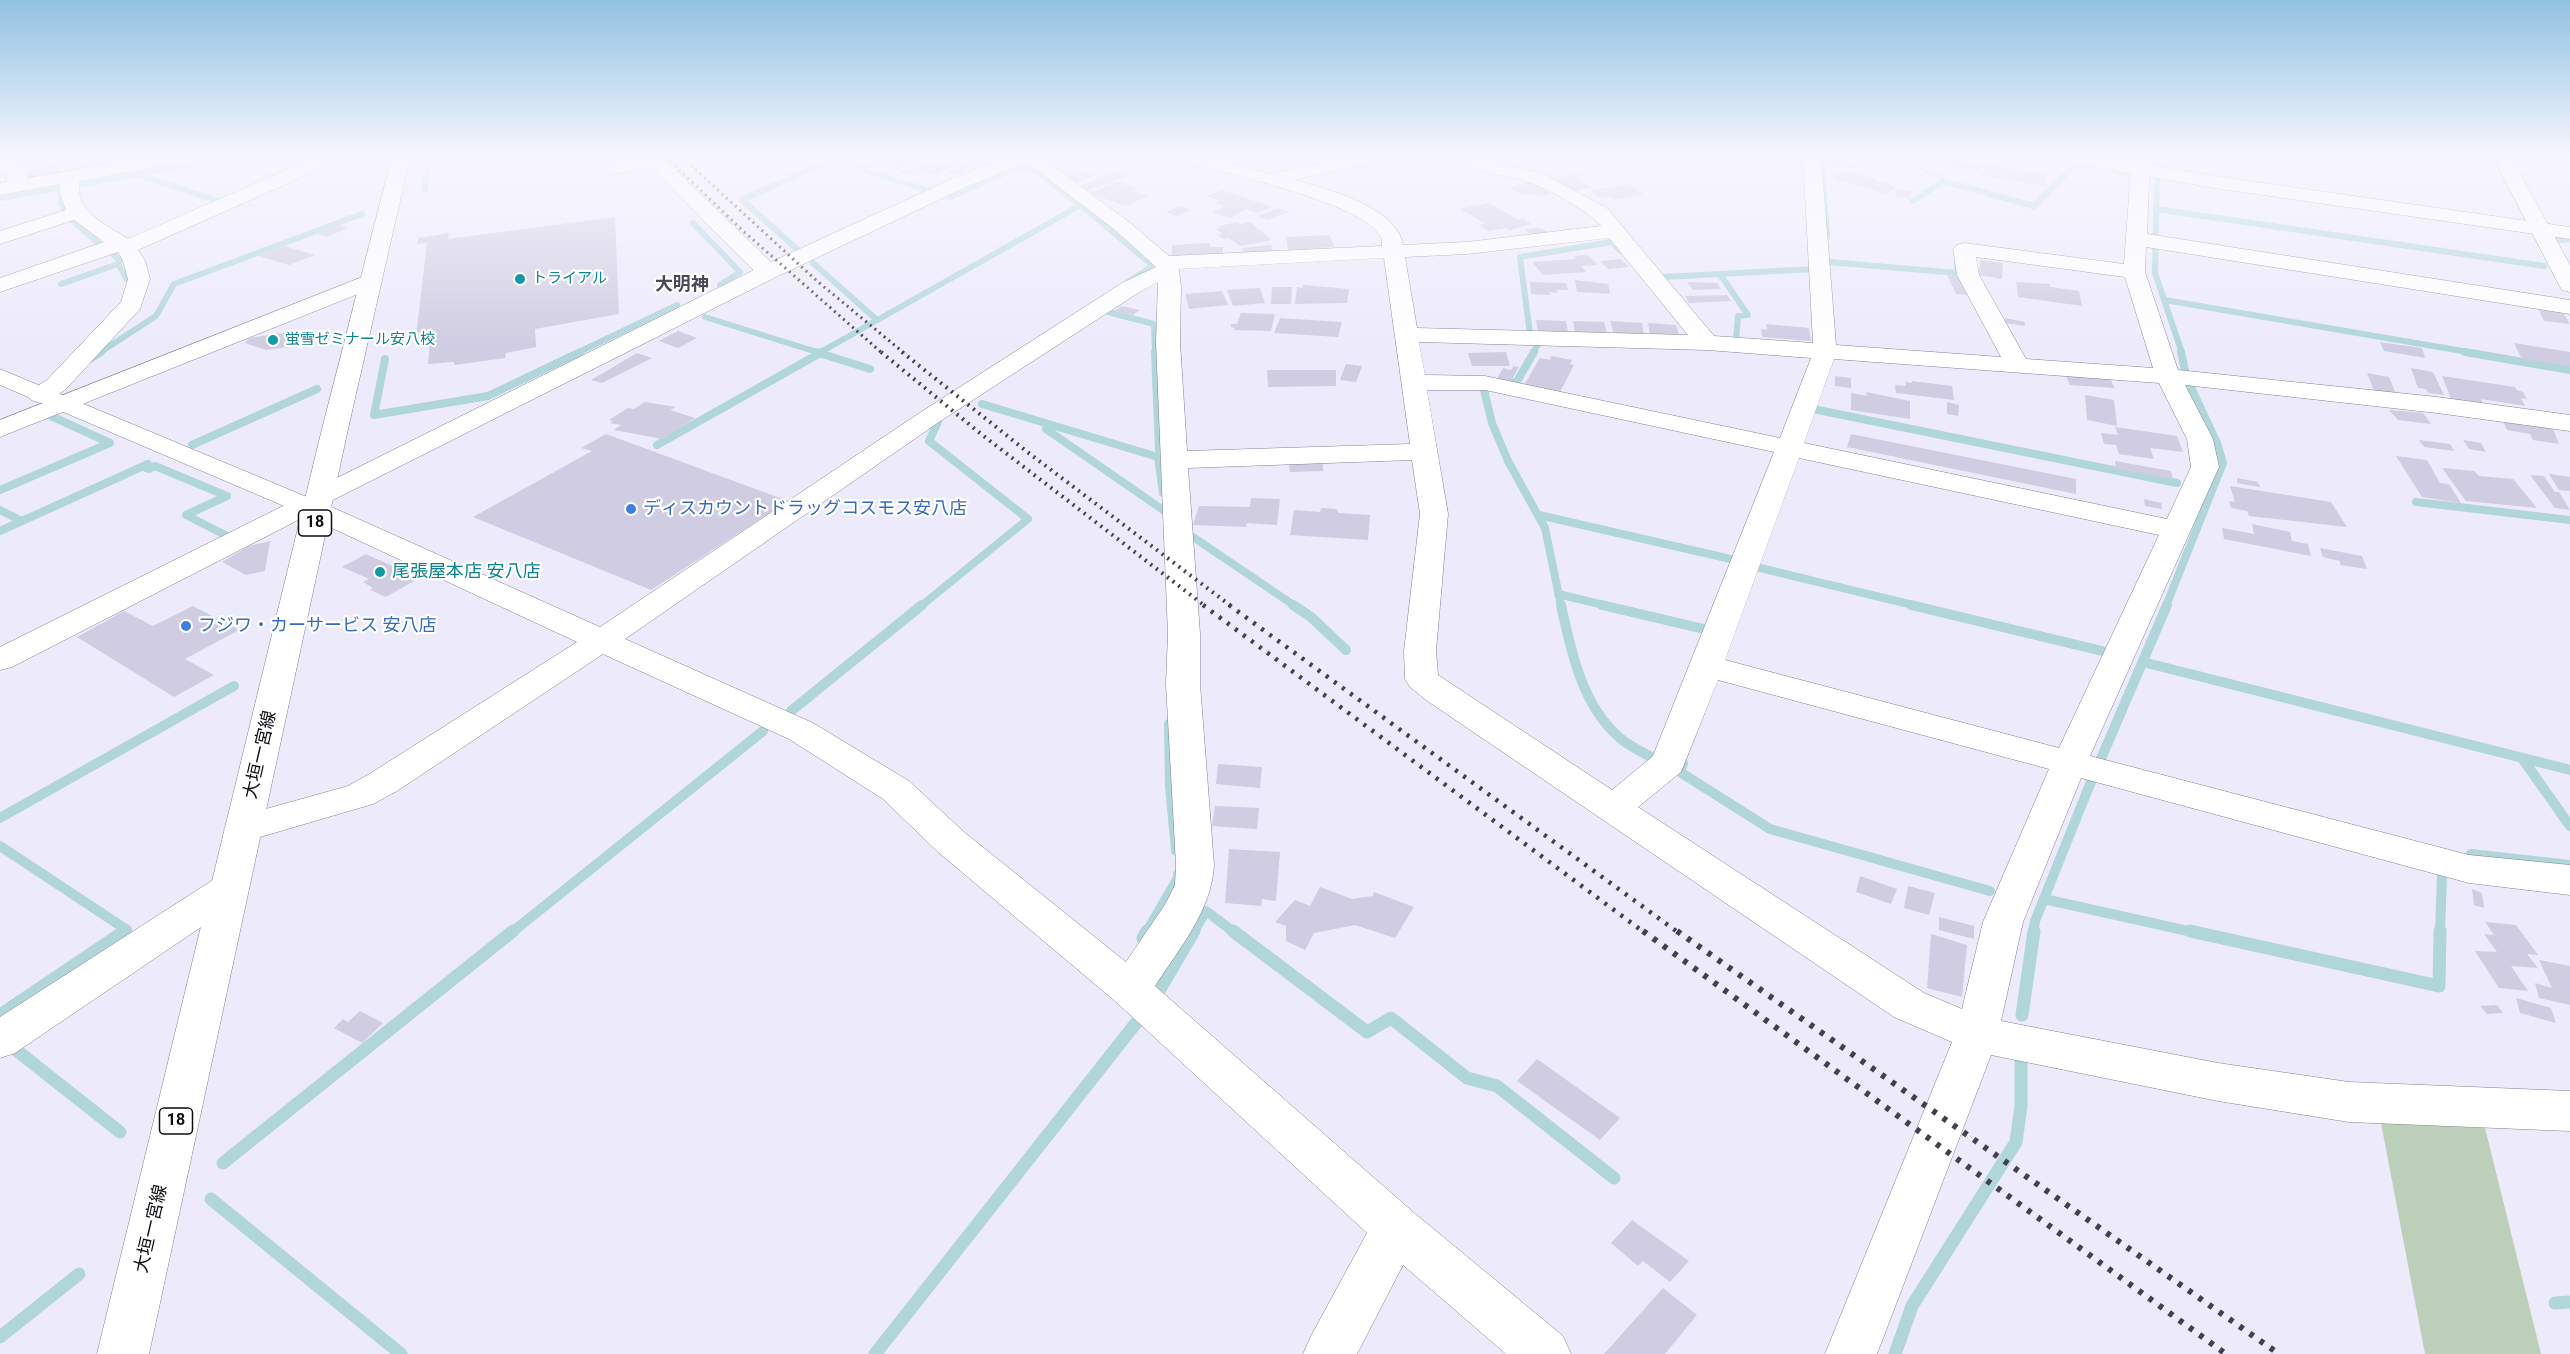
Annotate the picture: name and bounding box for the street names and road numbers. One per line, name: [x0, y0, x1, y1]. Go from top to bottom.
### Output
road number: 18: [298, 510, 332, 536]
street label: 大垣一宮線: [240, 709, 282, 801]
road number: 18: [160, 1108, 192, 1134]
street label: 大垣一宮線: [131, 1183, 173, 1275]

